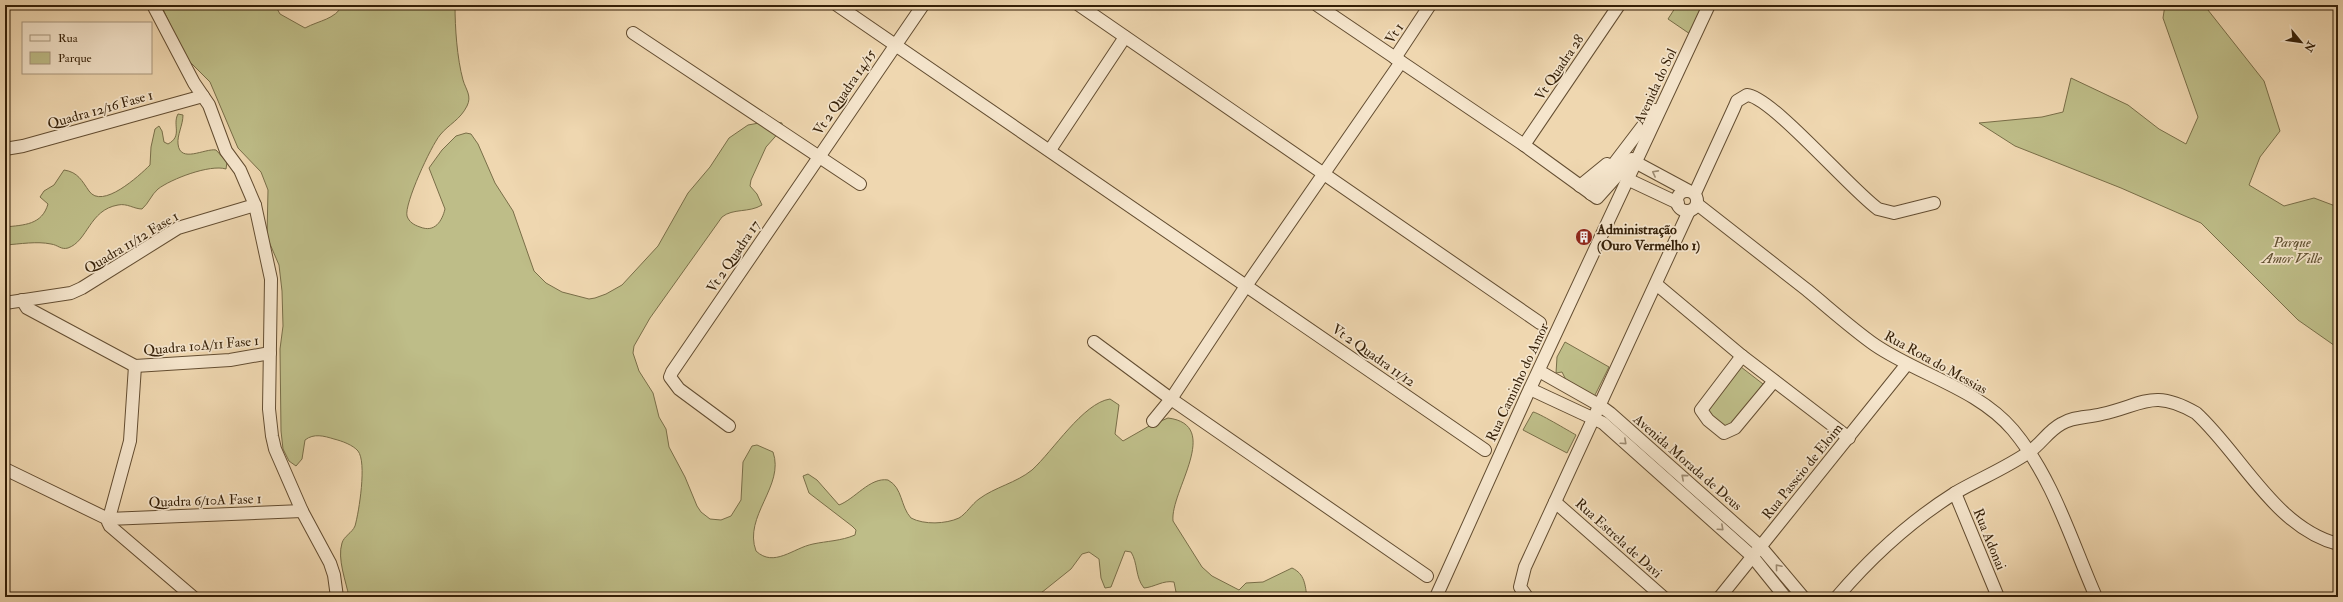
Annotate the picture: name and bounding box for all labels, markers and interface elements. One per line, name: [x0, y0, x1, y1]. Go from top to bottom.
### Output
street label: Vt 1: [1381, 20, 1407, 47]
legend: [22, 22, 152, 74]
north arrow: [2281, 22, 2321, 62]
text: Rua: [58, 31, 79, 46]
street label: Vt Quadra 28: [1531, 31, 1588, 103]
text: N: [2301, 38, 2318, 55]
street label: Avenida do Sol: [1630, 45, 1681, 128]
street label: Vt 2 Quadra 14/15: [810, 46, 880, 138]
text: Parque: [58, 51, 92, 66]
street label: Quadra 12/16 Fase 1: [45, 86, 155, 133]
one-way arrow: [1651, 170, 1659, 177]
street label: Quadra 11/12 Fase 1: [81, 208, 182, 277]
street label: Vt 2 Quadra 17: [703, 216, 764, 296]
place label: Administração (Ouro Vermelho 1): [1596, 221, 1701, 254]
building icon: Administração (Ouro Vermelho 1): [1574, 227, 1594, 247]
park label: Parque Amor Ville: [2260, 234, 2322, 267]
street label: Vt 2 Quadra 11/12: [1329, 320, 1419, 390]
street label: Rua Caminho do Amor: [1483, 320, 1553, 444]
street label: Rua Rota do Messias: [1881, 327, 1990, 398]
street label: Quadra 10A/11 Fase 1: [143, 332, 260, 359]
street label: Avenida Morada de Deus: [1629, 410, 1746, 514]
street label: Rua Passeio de Eloim: [1758, 420, 1846, 523]
one-way arrow: [1619, 437, 1627, 444]
one-way arrow: [1681, 475, 1689, 482]
street label: Quadra 6/10A Fase 1: [148, 490, 262, 511]
street label: Rua Estrela de Davi: [1572, 495, 1666, 582]
street label: Rua Adonai: [1969, 506, 2010, 573]
one-way arrow: [1716, 524, 1723, 531]
one-way arrow: [1775, 564, 1782, 572]

